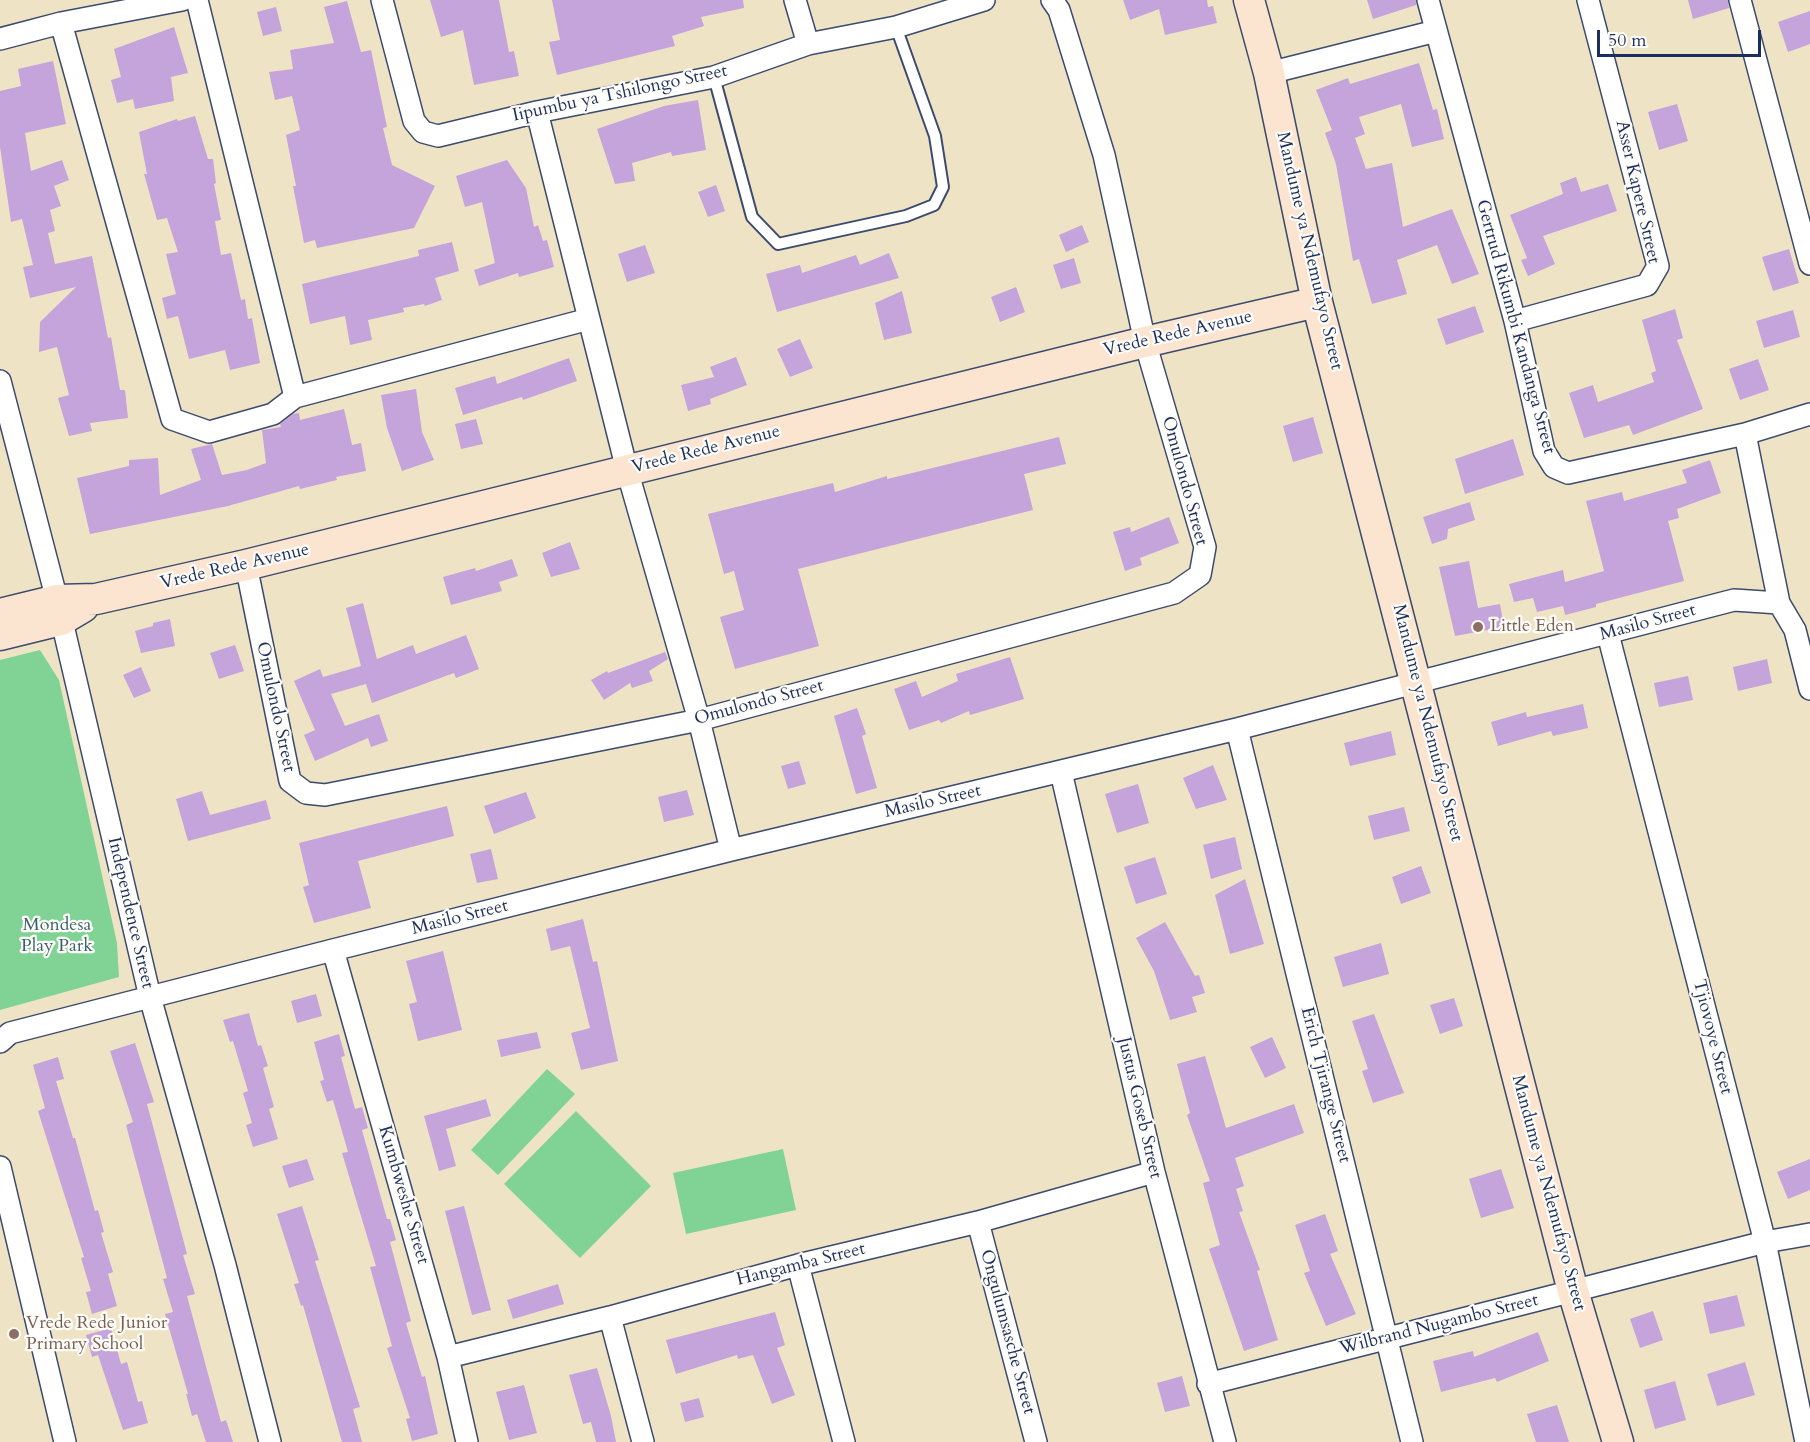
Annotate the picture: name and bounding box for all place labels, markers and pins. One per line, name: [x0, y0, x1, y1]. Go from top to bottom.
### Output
place label: Little Eden: [1490, 616, 1574, 638]
marker: Little Eden: [1471, 620, 1485, 634]
place label: Vrede Rede Junior Primary School: [26, 1313, 167, 1356]
marker: Vrede Rede Junior Primary School: [7, 1327, 21, 1341]

